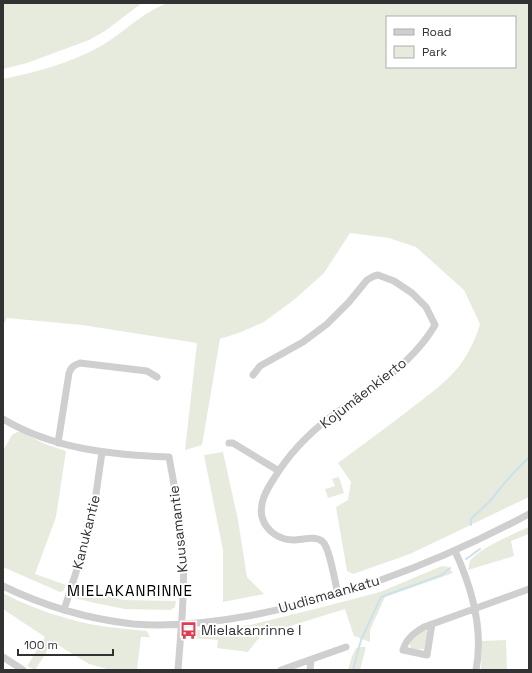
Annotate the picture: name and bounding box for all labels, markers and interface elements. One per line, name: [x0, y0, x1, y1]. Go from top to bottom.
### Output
legend: [386, 16, 516, 68]
text: Road: [422, 24, 451, 40]
text: Park: [422, 44, 447, 60]
street label: Kojumäenkierto: [316, 354, 410, 432]
street label: Kuusamantie: [164, 485, 192, 573]
street label: Kanukantie: [68, 493, 104, 571]
street label: Uudismaankatu: [276, 571, 382, 617]
district label: MIELAKANRINNE: [67, 581, 193, 600]
bus stop icon: Mielakanrinne I: [178, 620, 198, 640]
place label: Mielakanrinne I: [201, 621, 302, 639]
scale bar: [18, 631, 113, 657]
text: 100 m: [24, 637, 58, 653]

